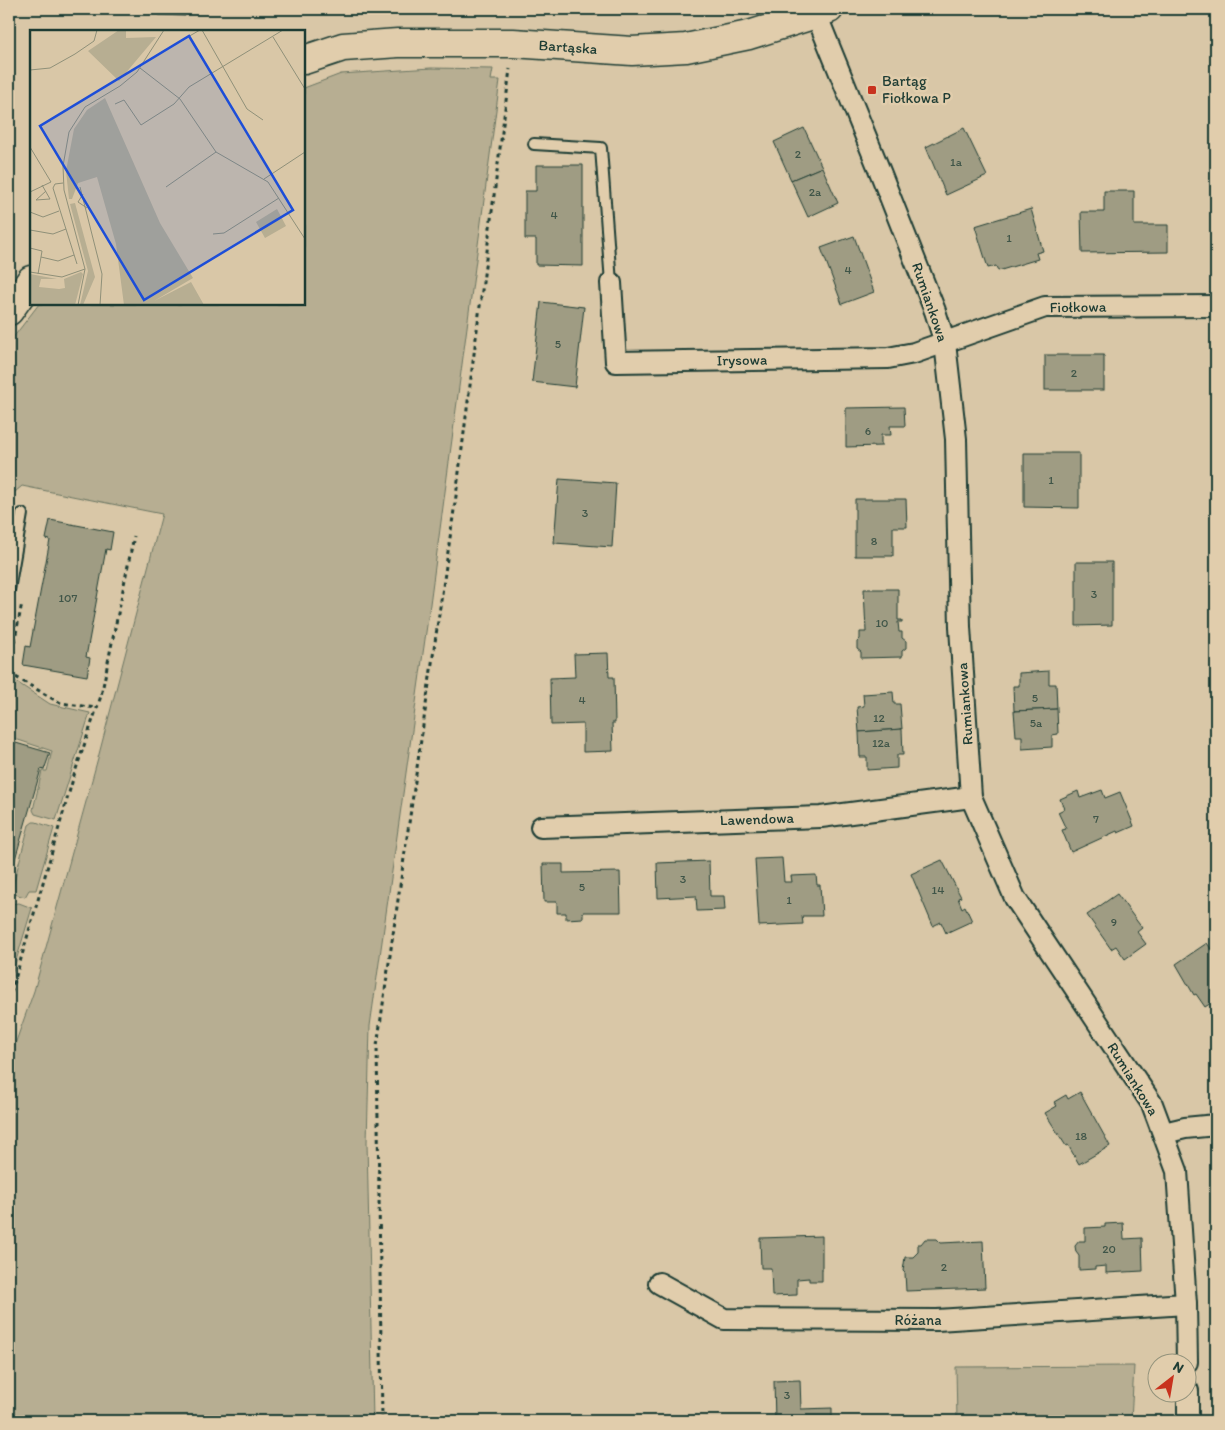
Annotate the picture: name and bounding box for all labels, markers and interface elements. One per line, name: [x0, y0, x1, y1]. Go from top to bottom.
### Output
inset map: [30, 30, 305, 305]
street label: Bartąska: [538, 36, 599, 58]
place label: Bartąg Fiołkowa P: [882, 72, 951, 107]
marker: Bartąg Fiołkowa P: [866, 84, 878, 96]
house number: 2: [795, 147, 802, 161]
house number: 1a: [950, 155, 963, 169]
house number: 2a: [809, 185, 822, 199]
house number: 4: [550, 208, 558, 222]
house number: 1: [1006, 231, 1012, 245]
street label: Rumiankowa: [908, 260, 952, 345]
house number: 4: [844, 263, 852, 277]
street label: Fiołkowa: [1049, 298, 1107, 316]
house number: 5: [555, 337, 561, 351]
street label: Irysowa: [717, 351, 768, 369]
house number: 2: [1071, 366, 1078, 380]
house number: 6: [865, 424, 871, 438]
house number: 1: [1048, 473, 1054, 487]
house number: 3: [582, 506, 589, 520]
house number: 8: [871, 534, 878, 548]
house number: 3: [1091, 587, 1098, 601]
house number: 107: [59, 591, 77, 605]
house number: 10: [876, 616, 888, 630]
street label: Rumiankowa: [953, 662, 977, 746]
house number: 5: [1032, 691, 1038, 705]
house number: 4: [578, 693, 586, 707]
house number: 12: [873, 711, 886, 725]
house number: 5a: [1030, 716, 1043, 730]
house number: 12a: [872, 736, 891, 750]
street label: Lawendowa: [719, 809, 795, 829]
house number: 7: [1093, 812, 1099, 826]
house number: 3: [680, 872, 687, 886]
house number: 5: [579, 880, 585, 894]
house number: 14: [932, 883, 944, 897]
house number: 1: [786, 893, 792, 907]
house number: 9: [1111, 915, 1117, 929]
street label: Rumiankowa: [1103, 1039, 1163, 1119]
house number: 18: [1075, 1129, 1087, 1143]
house number: 20: [1102, 1242, 1116, 1256]
house number: 2: [941, 1260, 948, 1274]
street label: Różana: [894, 1311, 942, 1329]
north arrow: [1148, 1352, 1198, 1402]
text: N: [1170, 1358, 1187, 1377]
house number: 3: [784, 1388, 791, 1402]

